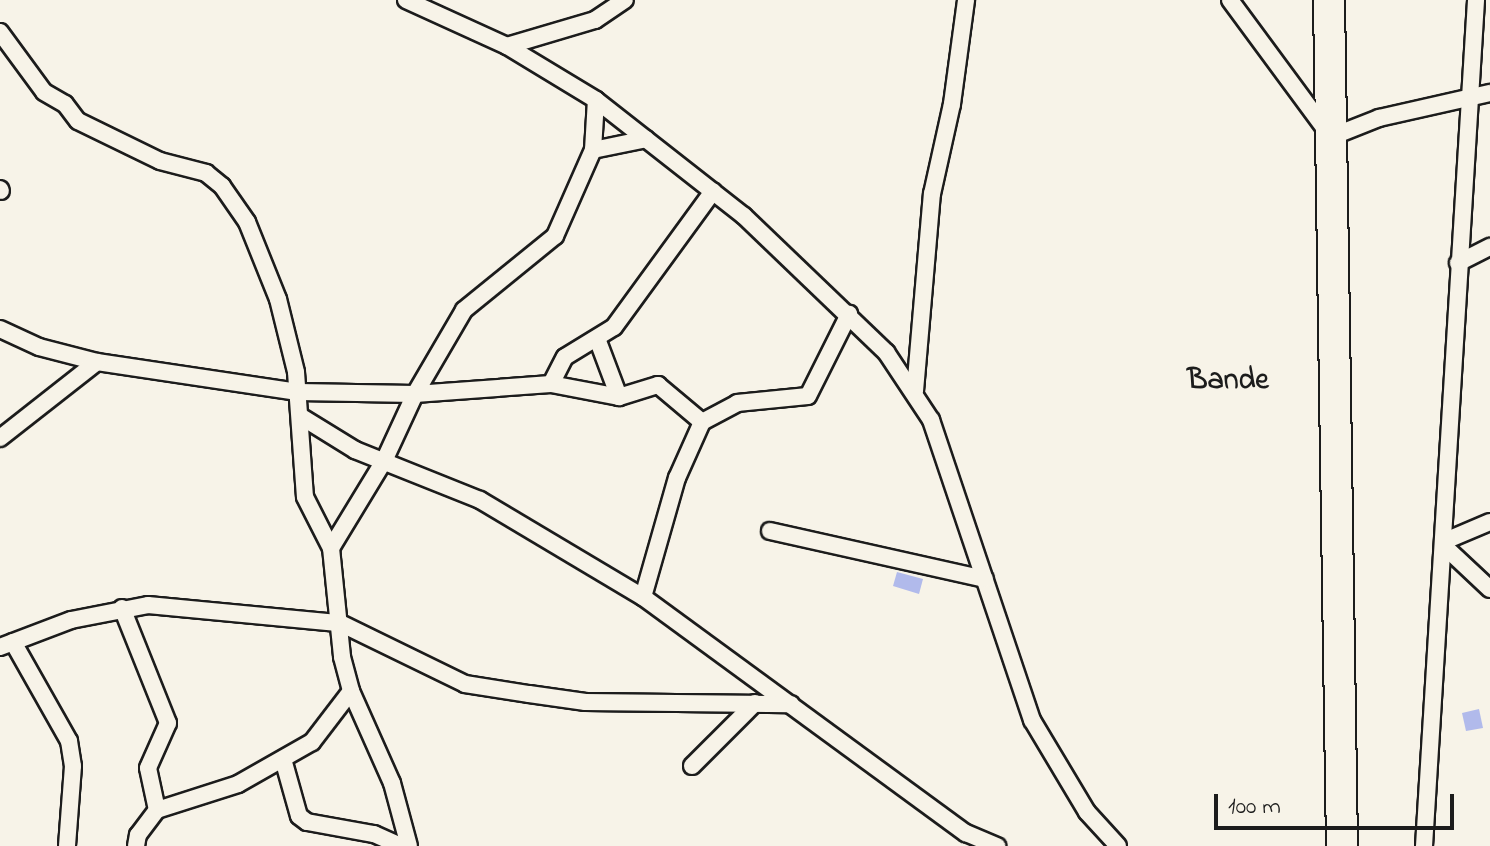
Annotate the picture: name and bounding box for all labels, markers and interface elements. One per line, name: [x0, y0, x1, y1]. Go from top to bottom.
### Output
district label: Bande: [1187, 363, 1269, 399]
scale bar: [1218, 778, 1458, 828]
text: 100 m: [1228, 790, 1281, 825]

